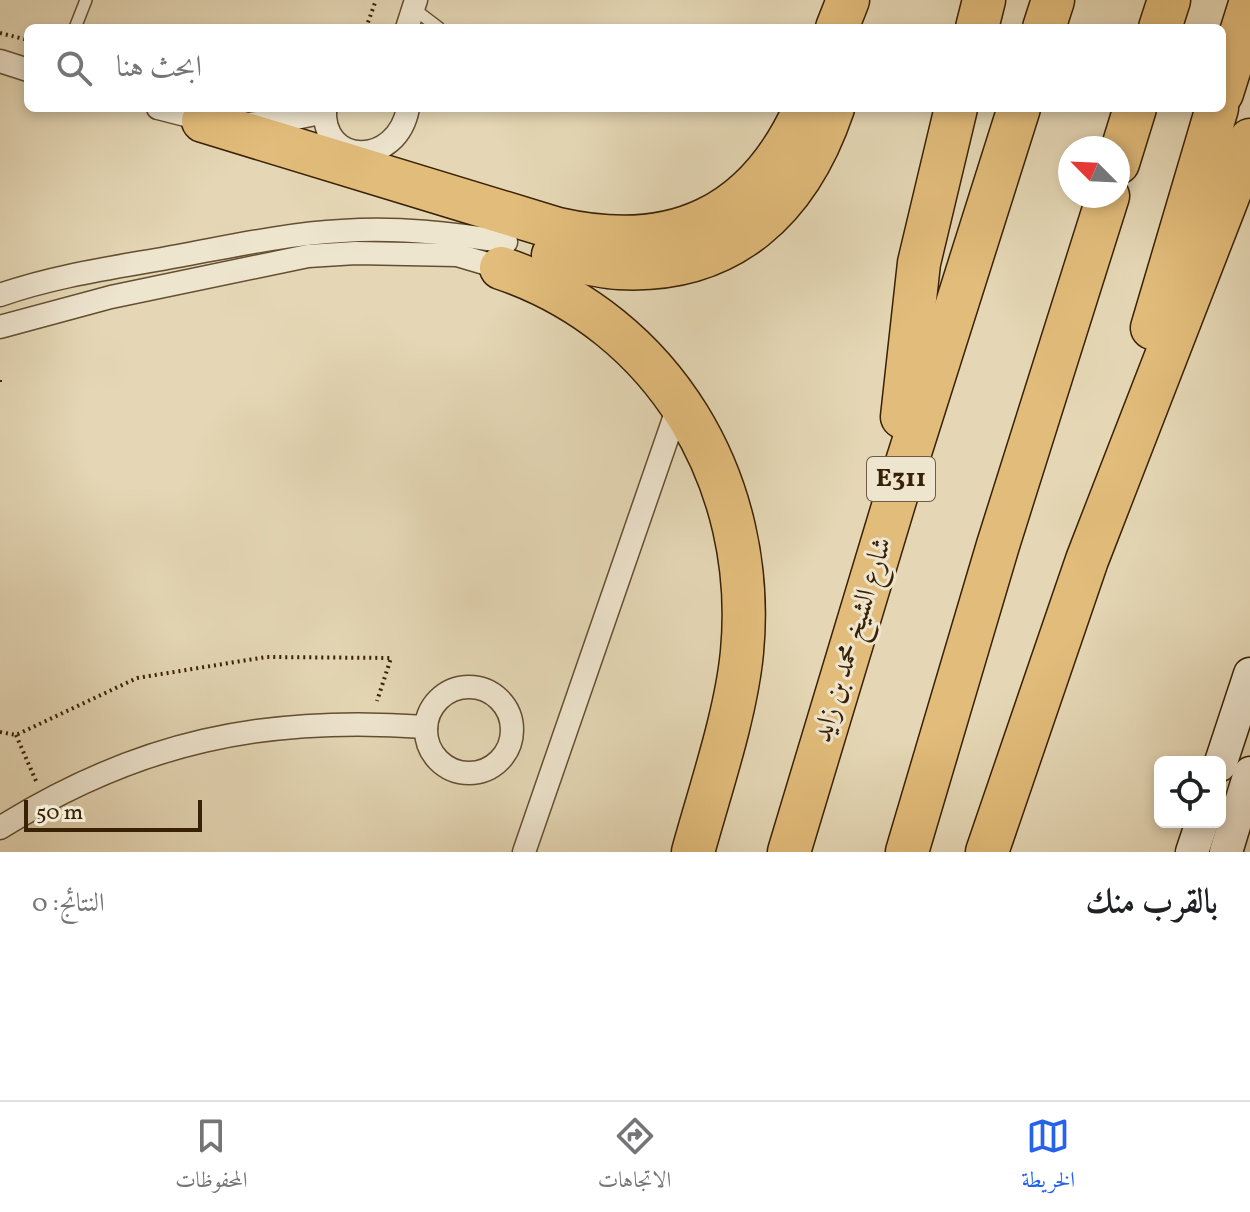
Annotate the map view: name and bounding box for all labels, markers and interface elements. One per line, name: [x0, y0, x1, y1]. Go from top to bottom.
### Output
search box: [24, 24, 1226, 112]
icon: search: [52, 46, 96, 90]
text: ابحث هنا: [116, 47, 202, 89]
north arrow: [1058, 136, 1130, 208]
road number: E311: [867, 457, 935, 501]
street label: شارع الشيخ محمد بن زايد: [803, 533, 906, 748]
map controls: [1154, 756, 1226, 828]
button: locate: [1154, 756, 1226, 828]
scale bar: [24, 796, 202, 832]
text: 50 m: [36, 798, 83, 829]
text: بالقرب منك: [1086, 880, 1218, 927]
text: النتائج: 0: [32, 886, 105, 922]
tab: المحفوظات: [175, 1114, 248, 1201]
tab: الاتجاهات: [598, 1114, 671, 1201]
tab: الخريطة: [1021, 1114, 1075, 1201]

